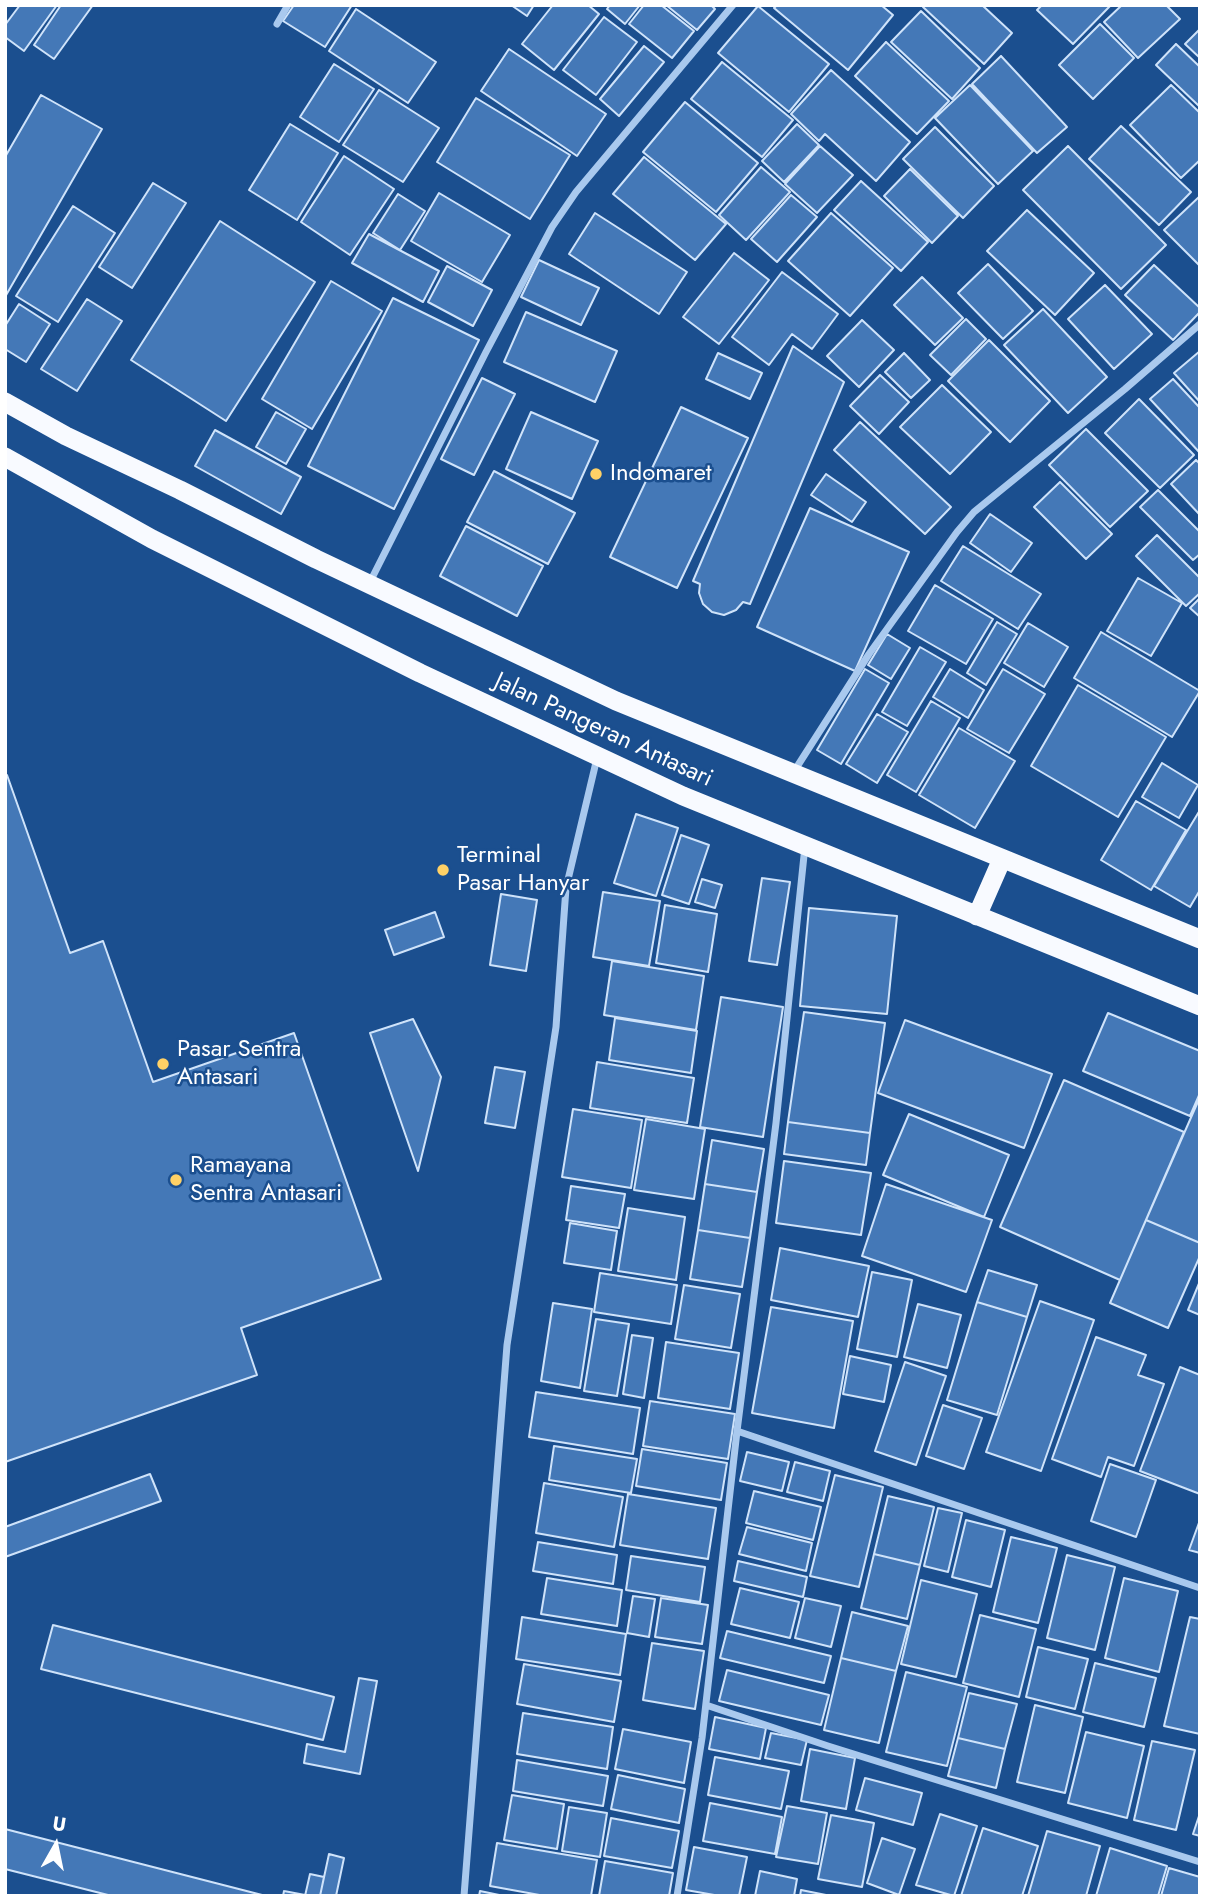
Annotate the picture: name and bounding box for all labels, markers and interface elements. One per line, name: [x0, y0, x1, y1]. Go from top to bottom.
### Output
place label: Indomaret: [610, 460, 712, 488]
marker: Indomaret: [588, 466, 604, 482]
street label: Jalan Pangeran Antasari: [489, 668, 717, 794]
place label: Terminal Pasar Hanyar: [457, 842, 589, 898]
marker: Terminal Pasar Hanyar: [435, 862, 451, 878]
place label: Pasar Sentra Antasari: [177, 1036, 301, 1092]
marker: Pasar Sentra Antasari: [155, 1056, 171, 1072]
place label: Ramayana Sentra Antasari: [190, 1152, 342, 1208]
marker: Ramayana Sentra Antasari: [168, 1172, 184, 1188]
text: U: [51, 1809, 68, 1838]
north arrow: [21, 1810, 91, 1880]

